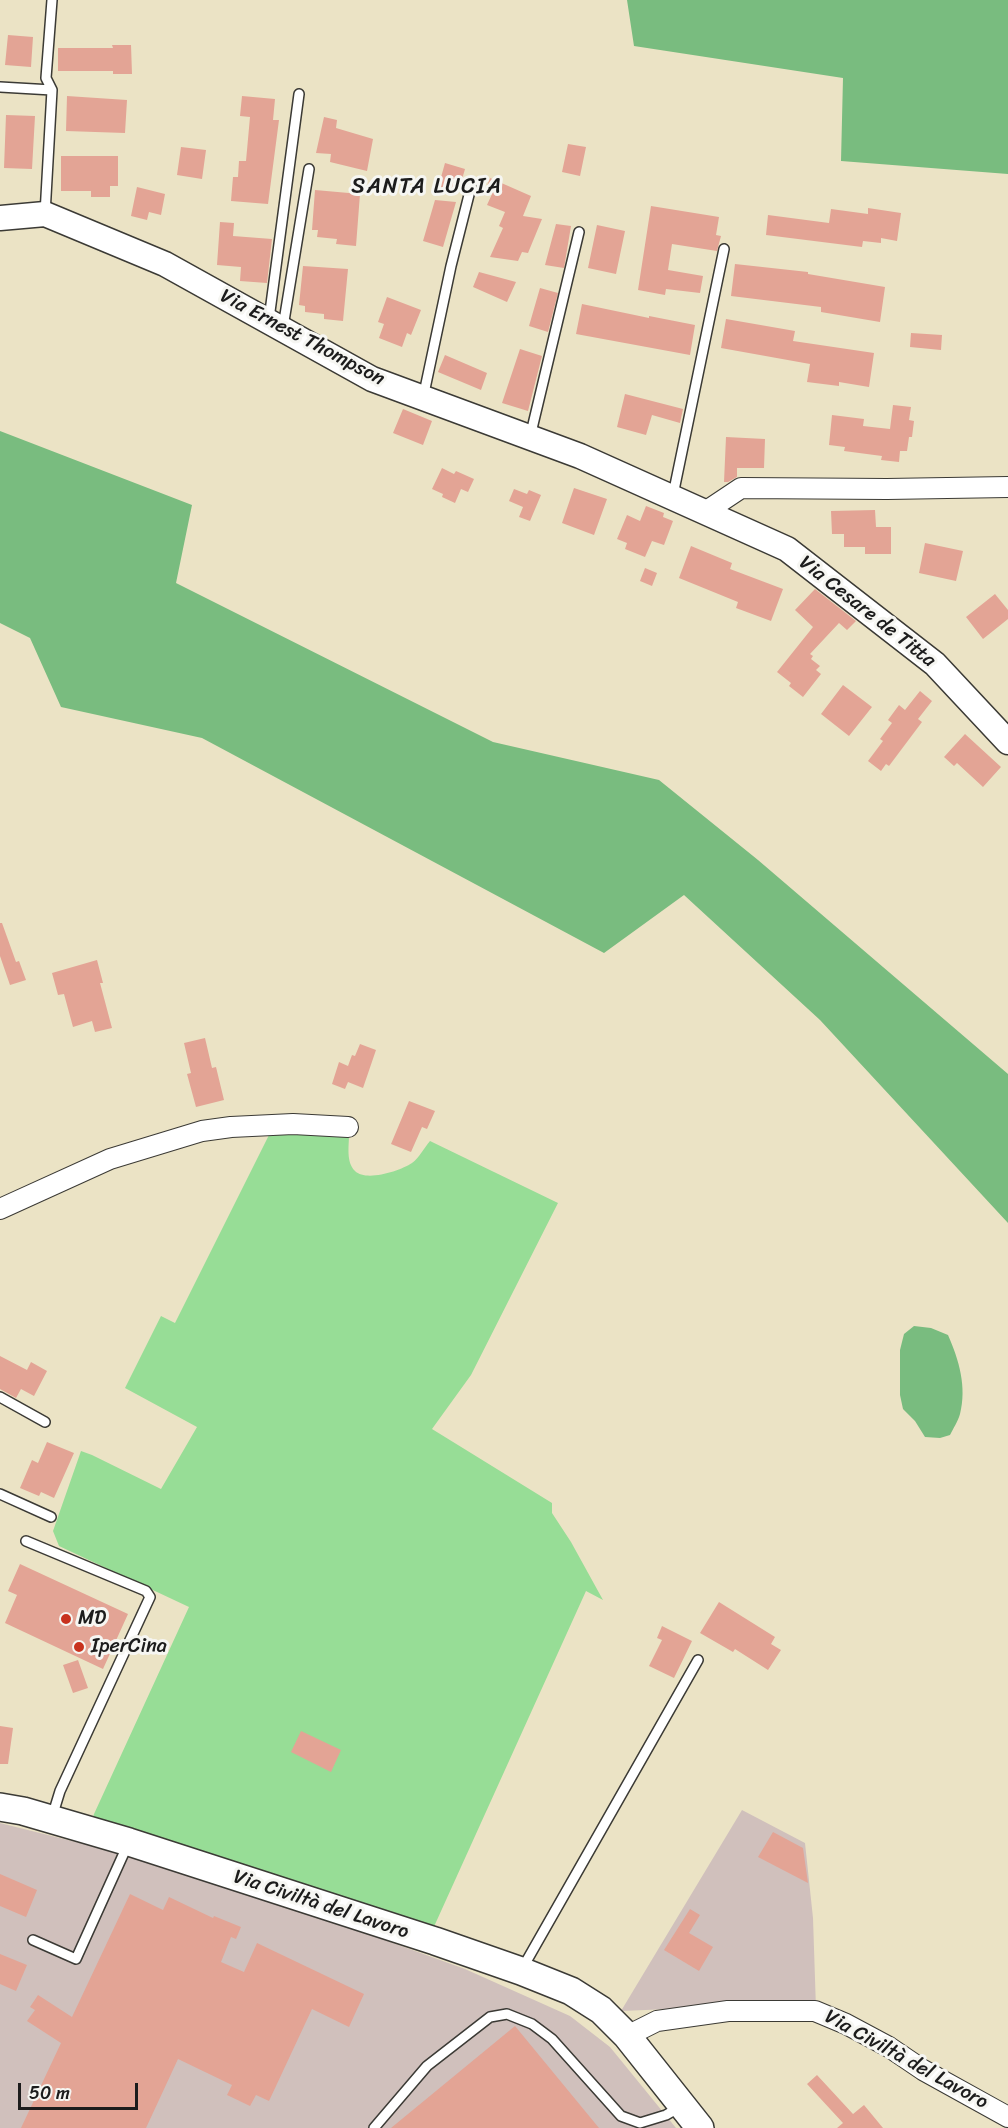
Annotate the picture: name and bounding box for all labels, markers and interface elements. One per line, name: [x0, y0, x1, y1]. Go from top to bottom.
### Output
district label: SANTA LUCIA: [353, 174, 501, 200]
street label: Via Ernest Thompson: [216, 284, 388, 392]
street label: Via Cesare de Titta: [794, 551, 940, 673]
place label: MD: [78, 1607, 106, 1631]
marker: MD: [59, 1612, 73, 1626]
place label: IperCina: [91, 1635, 167, 1659]
marker: IperCina: [72, 1640, 86, 1654]
street label: Via Civiltà del Lavoro: [230, 1865, 412, 1945]
street label: Via Civiltà del Lavoro: [820, 2005, 992, 2115]
scale bar: [21, 2071, 141, 2109]
text: 50 m: [29, 2077, 70, 2109]

